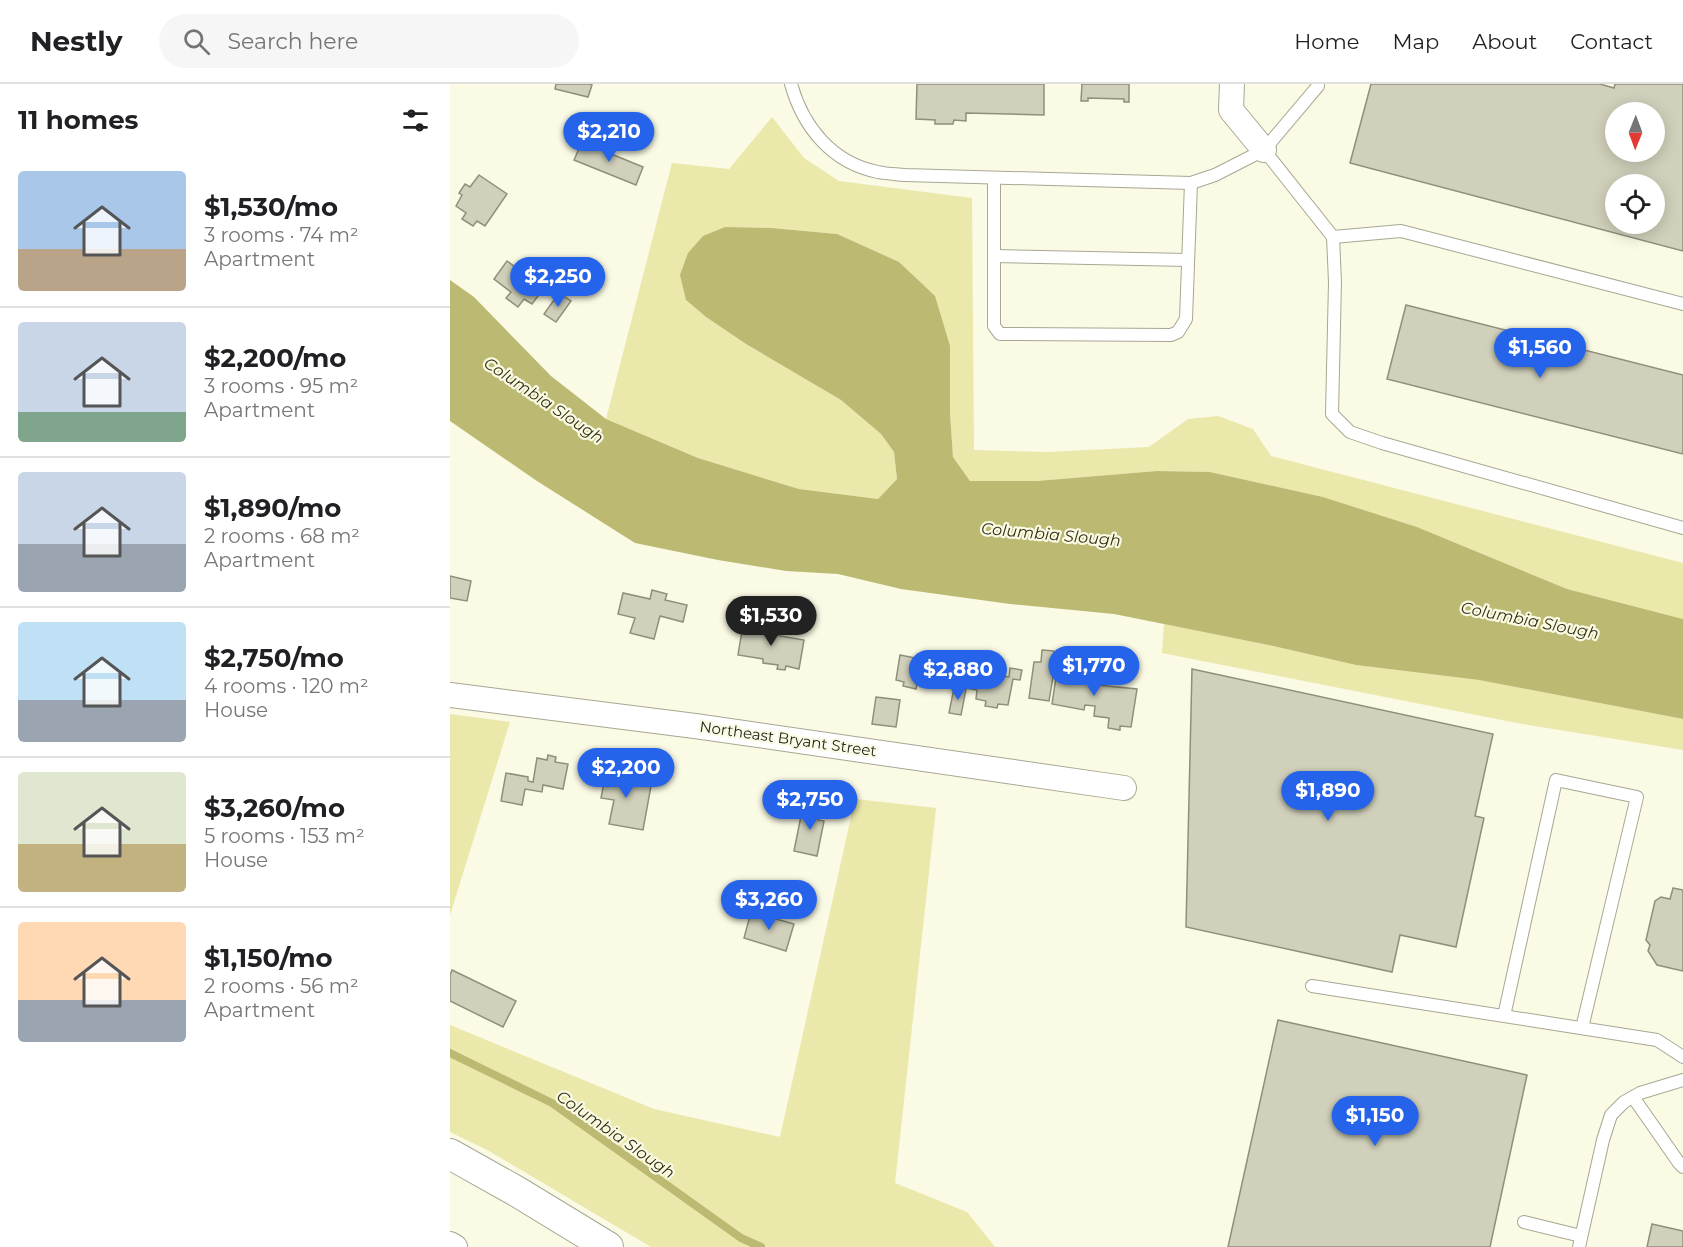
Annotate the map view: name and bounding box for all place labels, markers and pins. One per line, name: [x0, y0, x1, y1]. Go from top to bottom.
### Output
pin: $2,210: [560, 112, 658, 163]
pin: $2,250: [509, 257, 607, 308]
pin: $1,560: [1491, 328, 1589, 379]
pin: $1,530: [722, 596, 820, 647]
pin: $1,770: [1045, 646, 1143, 697]
pin: $2,880: [909, 650, 1007, 701]
pin: $2,200: [577, 748, 675, 799]
pin: $1,890: [1279, 771, 1377, 822]
pin: $2,750: [761, 780, 859, 831]
pin: $3,260: [720, 880, 818, 931]
pin: $1,150: [1326, 1096, 1424, 1147]

